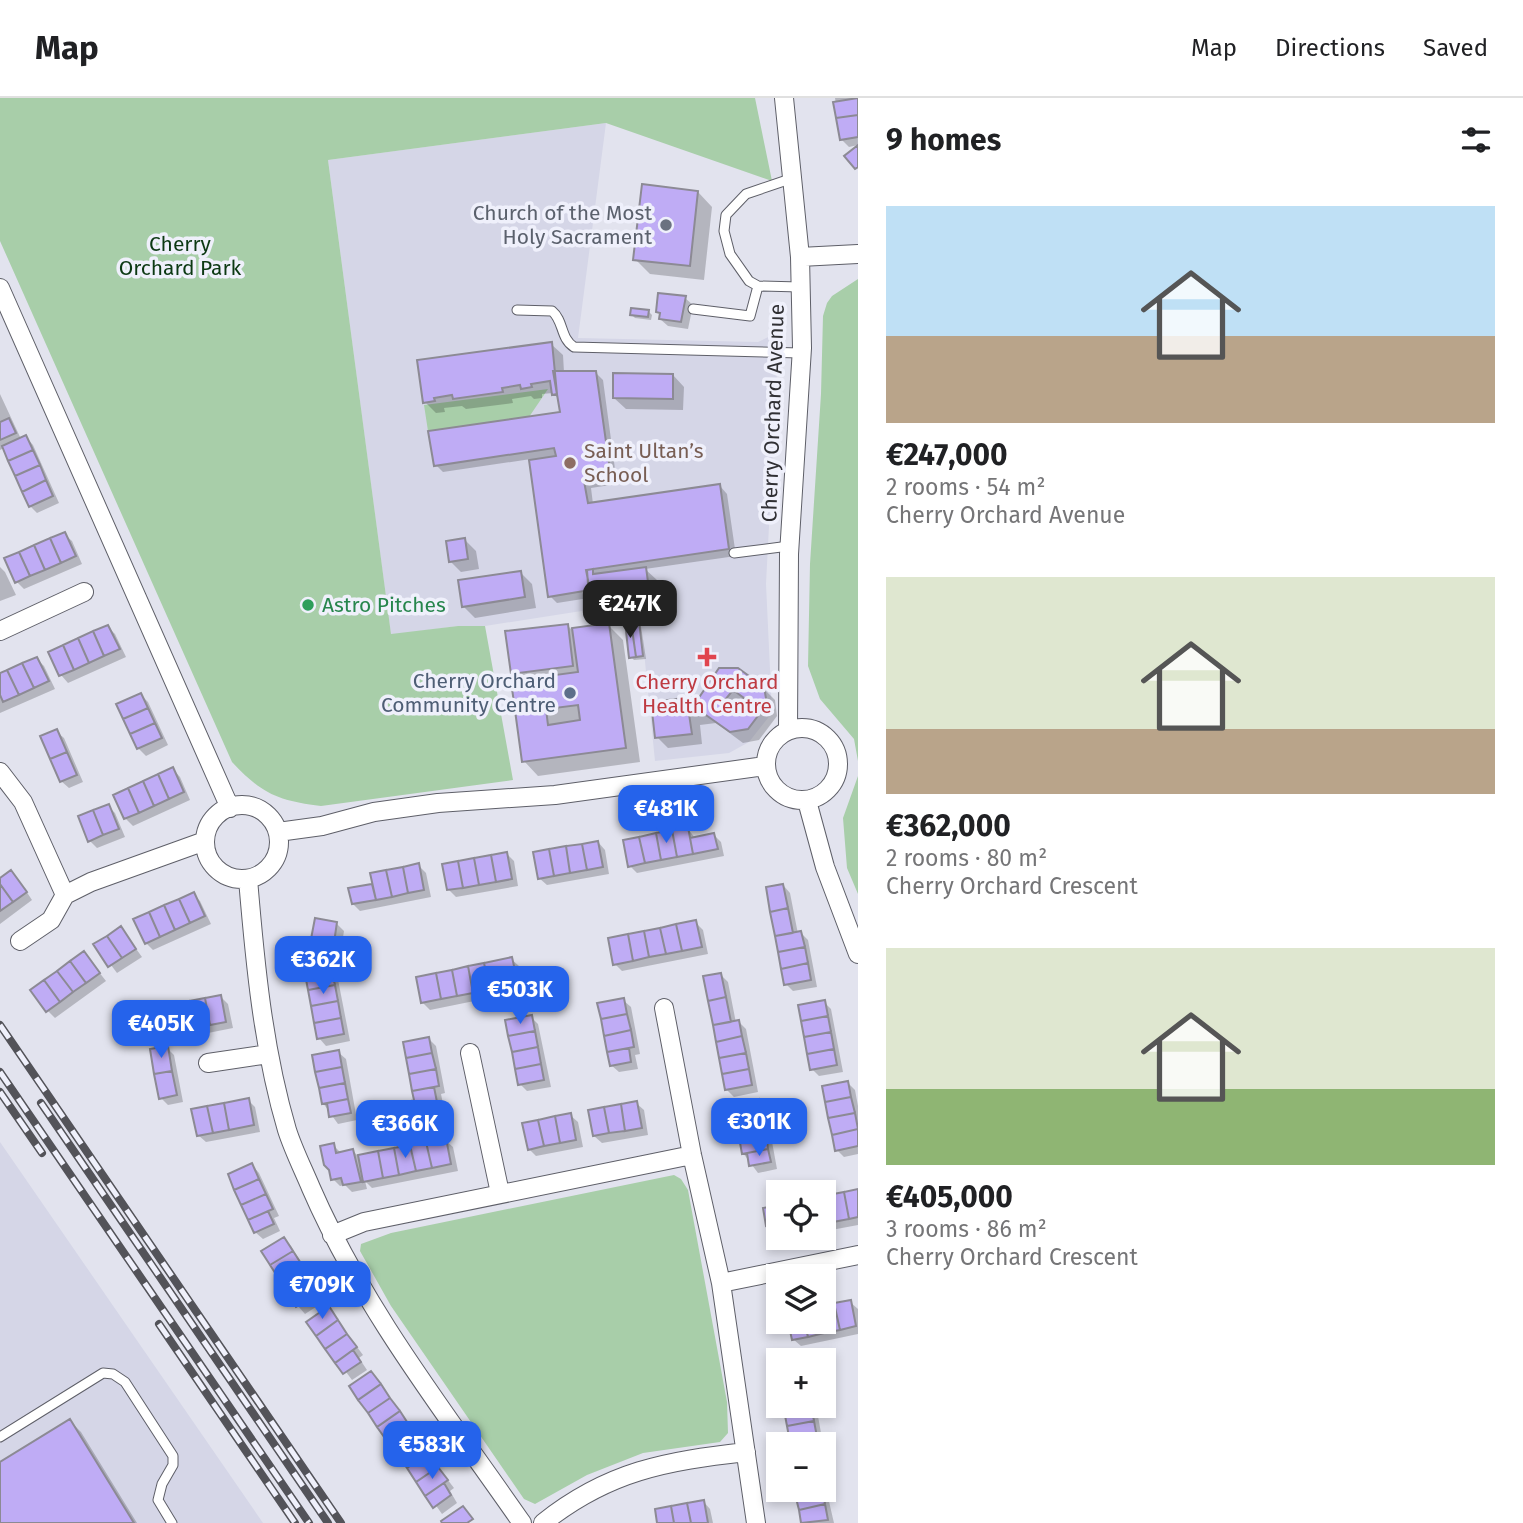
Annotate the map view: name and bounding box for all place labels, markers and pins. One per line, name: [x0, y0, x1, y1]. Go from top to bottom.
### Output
place label: Church of the Most Holy Sacrament: [473, 200, 652, 250]
marker: Church of the Most Holy Sacrament: [658, 217, 674, 233]
place label: Saint Ultan’s School: [584, 438, 704, 488]
marker: Saint Ultan’s School: [562, 455, 578, 471]
pin: €247K: [581, 580, 679, 640]
place label: Astro Pitches: [322, 592, 446, 618]
marker: Astro Pitches: [300, 597, 316, 613]
marker: Cherry Orchard Health Centre: [697, 647, 717, 667]
place label: Cherry Orchard Community Centre: [381, 668, 556, 718]
place label: Cherry Orchard Health Centre: [635, 669, 779, 719]
marker: Cherry Orchard Community Centre: [562, 685, 578, 701]
pin: €481K: [617, 786, 715, 845]
pin: €362K: [274, 936, 372, 996]
pin: €503K: [471, 967, 569, 1026]
pin: €405K: [112, 1000, 210, 1060]
pin: €301K: [710, 1098, 808, 1158]
pin: €366K: [356, 1100, 454, 1160]
pin: €709K: [273, 1262, 371, 1321]
pin: €583K: [383, 1422, 481, 1481]

